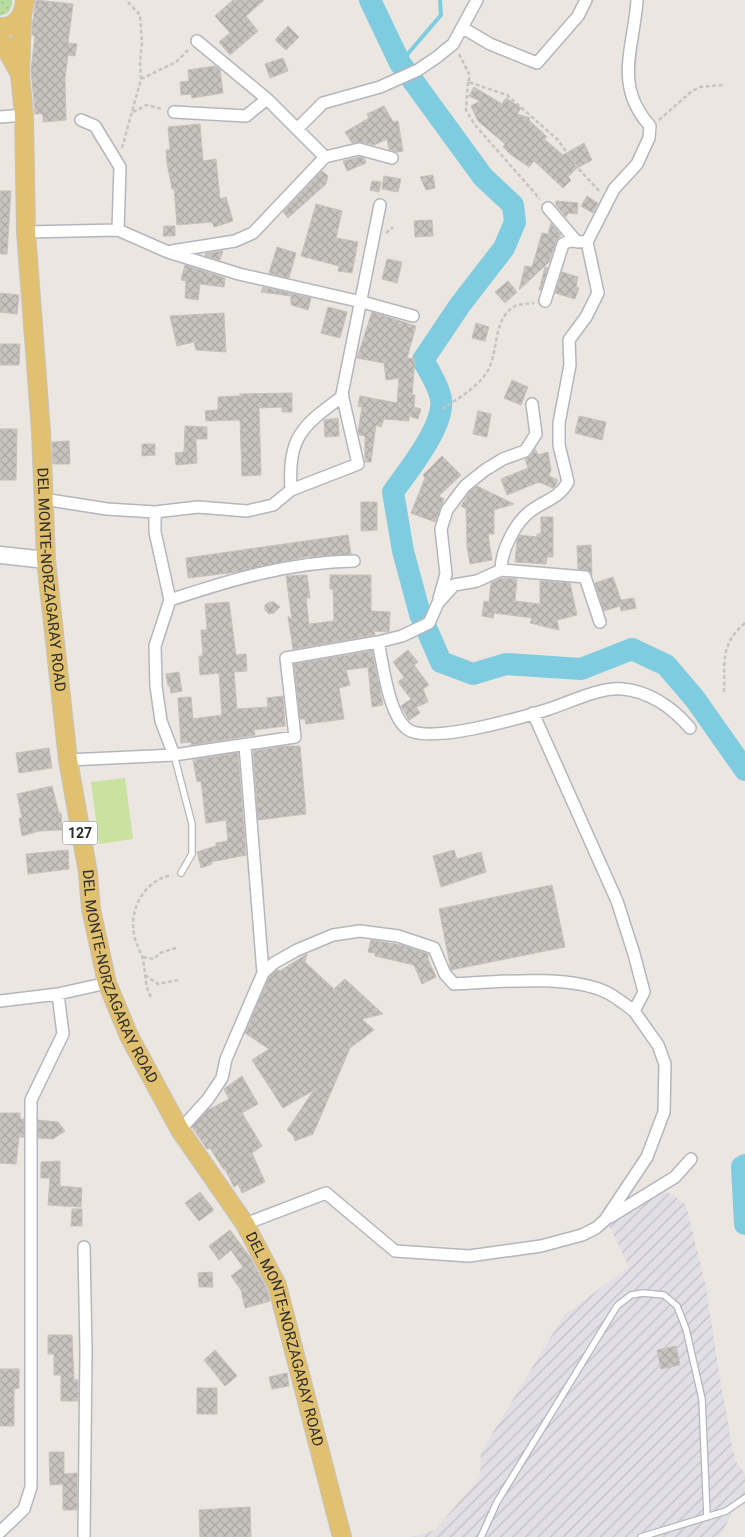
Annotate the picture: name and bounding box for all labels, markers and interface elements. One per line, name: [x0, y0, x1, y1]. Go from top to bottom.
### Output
street label: DEL MONTE-NORZAGARAY ROAD: [33, 467, 69, 693]
road number: 127: [62, 821, 98, 844]
street label: DEL MONTE-NORZAGARAY ROAD: [79, 869, 162, 1086]
street label: DEL MONTE-NORZAGARAY ROAD: [242, 1229, 327, 1448]

